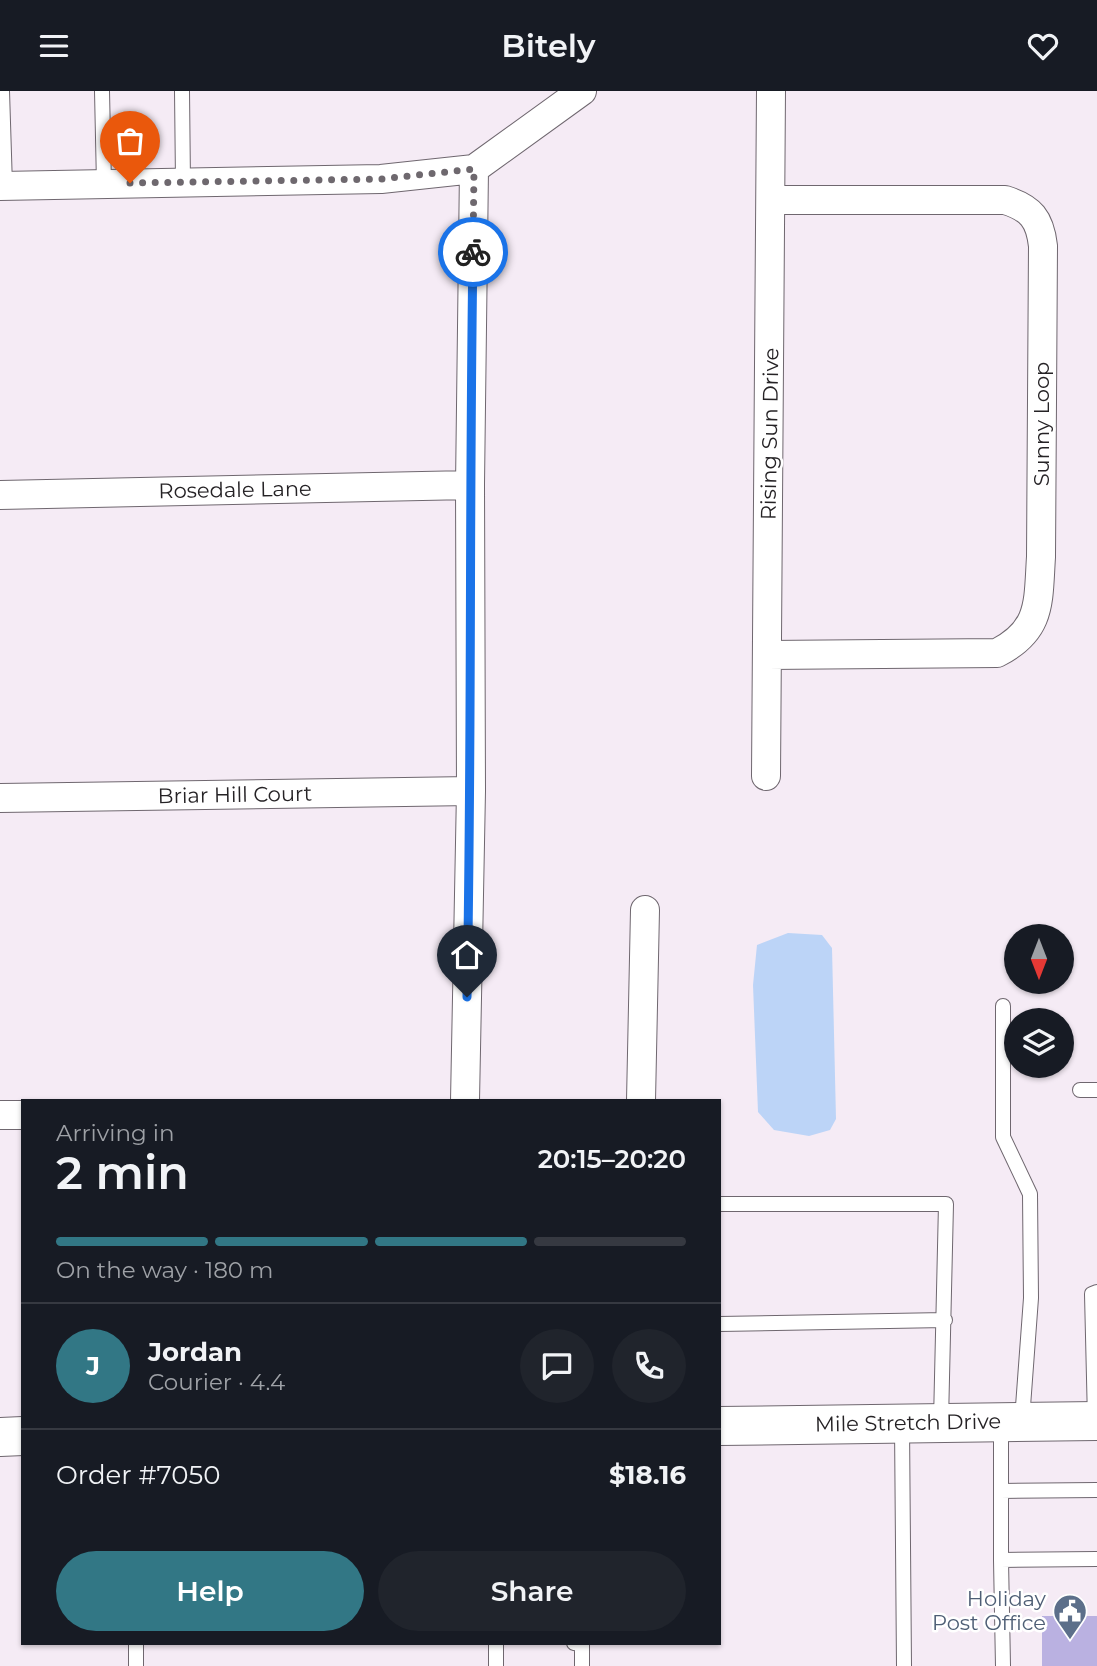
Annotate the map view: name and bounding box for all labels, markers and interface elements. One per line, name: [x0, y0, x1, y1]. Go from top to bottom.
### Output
text: Bitely: [501, 26, 596, 65]
icon: menu: [35, 27, 73, 65]
icon: heart: [1024, 27, 1062, 65]
pin: [100, 111, 160, 183]
icon: bag: [111, 122, 149, 160]
courier: [438, 217, 508, 287]
icon: bike: [454, 233, 492, 271]
street label: Rising Sun Drive: [755, 348, 784, 520]
street label: Sunny Loop: [1029, 362, 1054, 486]
street label: Rosedale Lane: [158, 476, 312, 503]
street label: Briar Hill Court: [158, 781, 312, 808]
north arrow: [1004, 924, 1074, 994]
map controls: [1004, 924, 1074, 1078]
pin: [437, 925, 497, 997]
icon: home: [448, 936, 486, 974]
button: layers: [1004, 1008, 1074, 1078]
text: Arriving in: [56, 1119, 175, 1147]
text: 20:15–20:20: [538, 1143, 686, 1175]
text: 2 min: [56, 1144, 189, 1201]
text: On the way · 180 m: [56, 1256, 274, 1284]
button: chat: [520, 1329, 594, 1403]
button: phone: [612, 1329, 686, 1403]
text: Jordan: [148, 1336, 242, 1368]
text: J: [86, 1350, 100, 1382]
text: Courier · 4.4: [148, 1368, 285, 1396]
street label: Mile Stretch Drive: [815, 1408, 1001, 1437]
text: Order #7050: [56, 1459, 221, 1491]
text: $18.16: [609, 1459, 686, 1491]
button: Help: [56, 1551, 364, 1631]
button: Share: [378, 1551, 686, 1631]
place label: Holiday Post Office: [932, 1586, 1047, 1635]
public building icon: Holiday Post Office: [1051, 1592, 1089, 1641]

